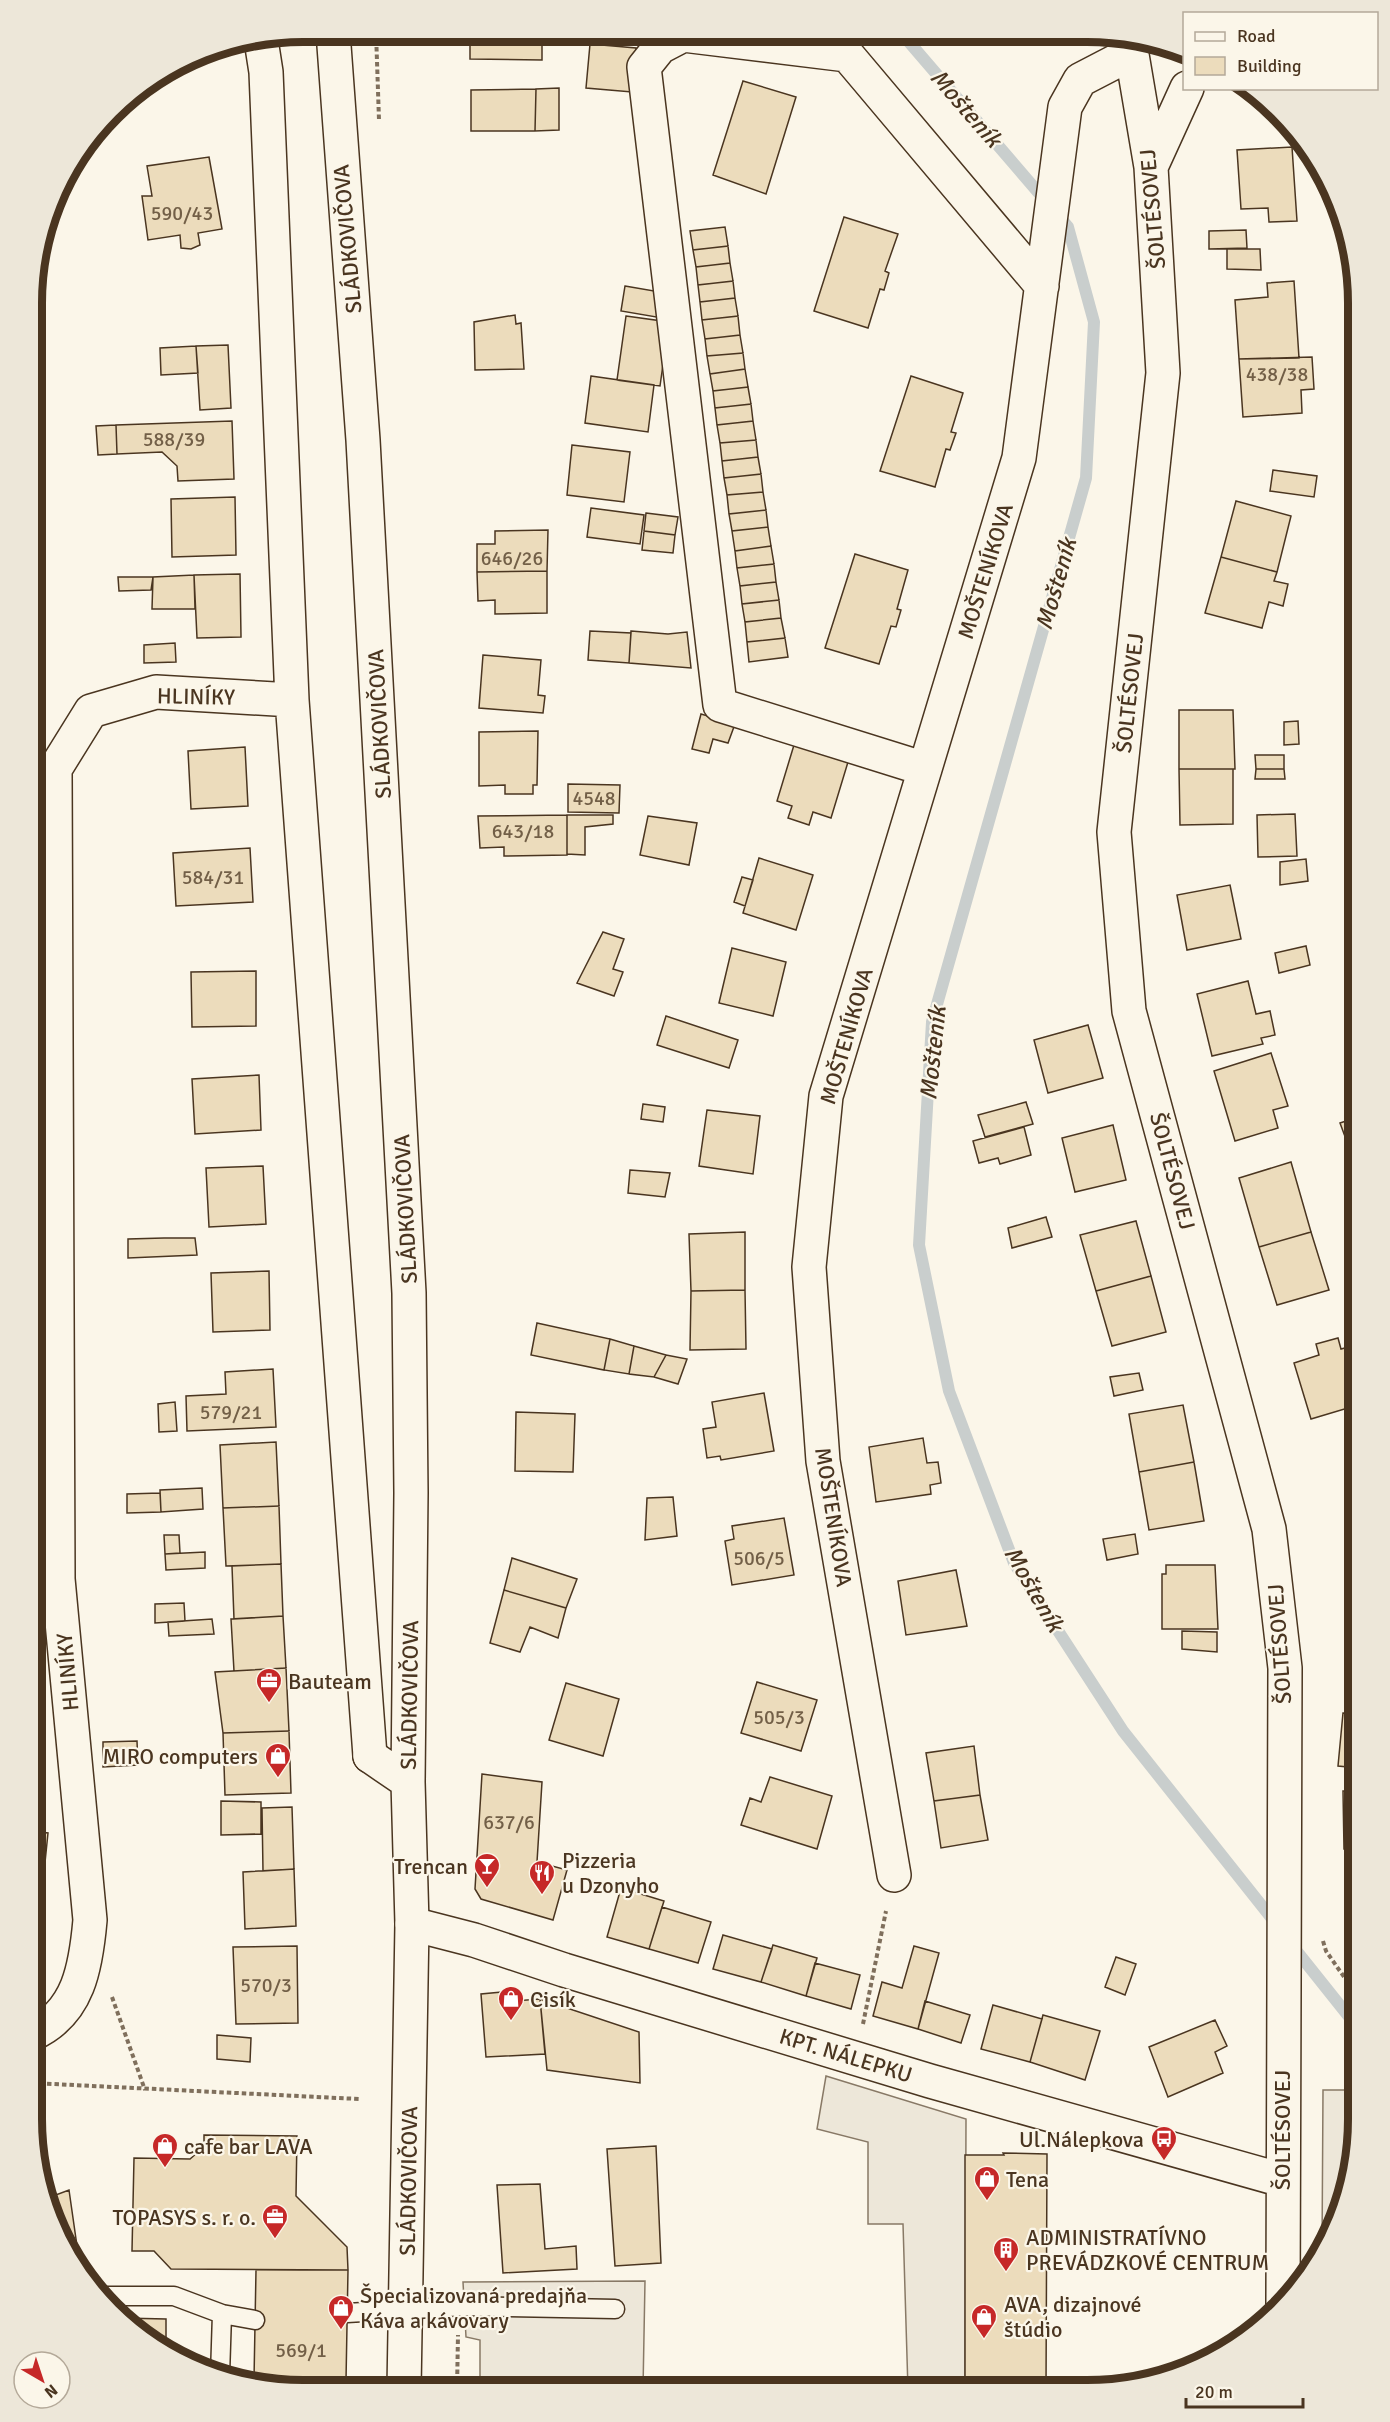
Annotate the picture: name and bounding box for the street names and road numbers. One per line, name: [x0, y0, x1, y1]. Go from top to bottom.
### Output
street label: ŠOLTÉSOVEJ: [1134, 148, 1171, 270]
street label: SLÁDKOVIČOVA: [327, 163, 367, 315]
street label: MOŠTENÍKOVA: [952, 499, 1019, 642]
street label: ŠOLTÉSOVEJ: [1110, 632, 1149, 754]
street label: SLÁDKOVIČOVA: [362, 648, 397, 799]
street label: HLINÍKY: [157, 682, 235, 711]
street label: MOŠTENÍKOVA: [814, 964, 879, 1107]
street label: ŠOLTÉSOVEJ: [1144, 1110, 1201, 1233]
street label: SLÁDKOVIČOVA: [388, 1133, 423, 1284]
street label: MOŠTENÍKOVA: [809, 1446, 858, 1589]
street label: ŠOLTÉSOVEJ: [1262, 1583, 1297, 1705]
street label: SLÁDKOVIČOVA: [395, 1619, 424, 1770]
street label: HLINÍKY: [51, 1632, 84, 1712]
street label: KPT. NÁLEPKU: [776, 2022, 916, 2088]
street label: ŠOLTÉSOVEJ: [1269, 2070, 1296, 2190]
street label: SLÁDKOVIČOVA: [394, 2105, 423, 2256]

